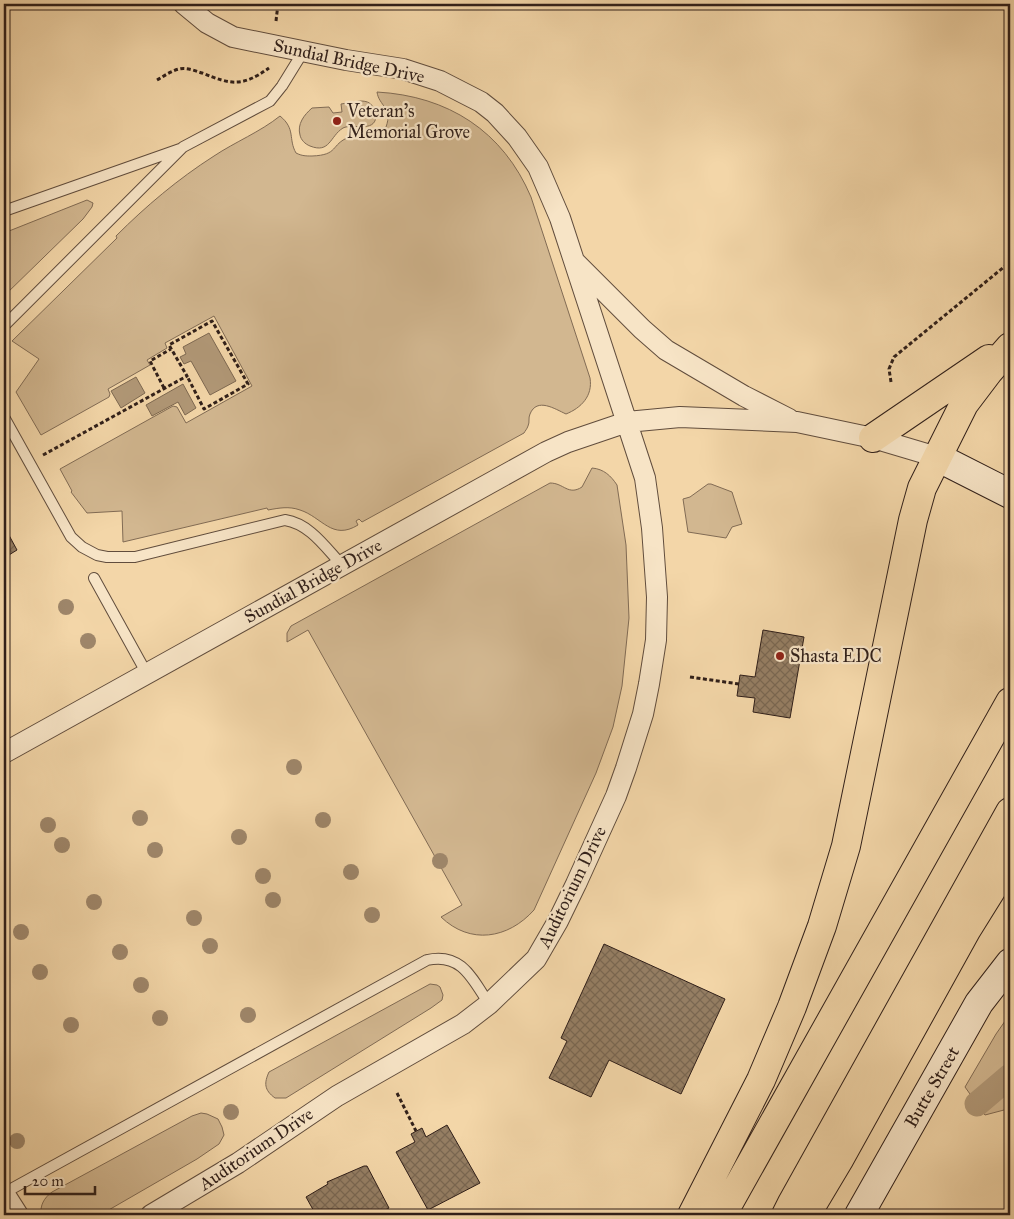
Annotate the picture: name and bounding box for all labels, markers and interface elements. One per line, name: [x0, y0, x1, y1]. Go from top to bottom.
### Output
street label: Sundial Bridge Drive: [271, 34, 427, 89]
place label: Veteran's Memorial Grove: [346, 100, 470, 143]
marker: Veteran's Memorial Grove: [331, 115, 343, 127]
street label: Sundial Bridge Drive: [240, 534, 386, 629]
place label: Shasta EDC: [790, 645, 882, 667]
marker: Shasta EDC: [774, 650, 786, 662]
street label: Auditorium Drive: [533, 823, 611, 952]
street label: Butte Street: [900, 1042, 964, 1132]
street label: Auditorium Drive: [194, 1103, 317, 1196]
scale bar: [25, 1164, 95, 1196]
text: 20 m: [32, 1172, 64, 1190]

